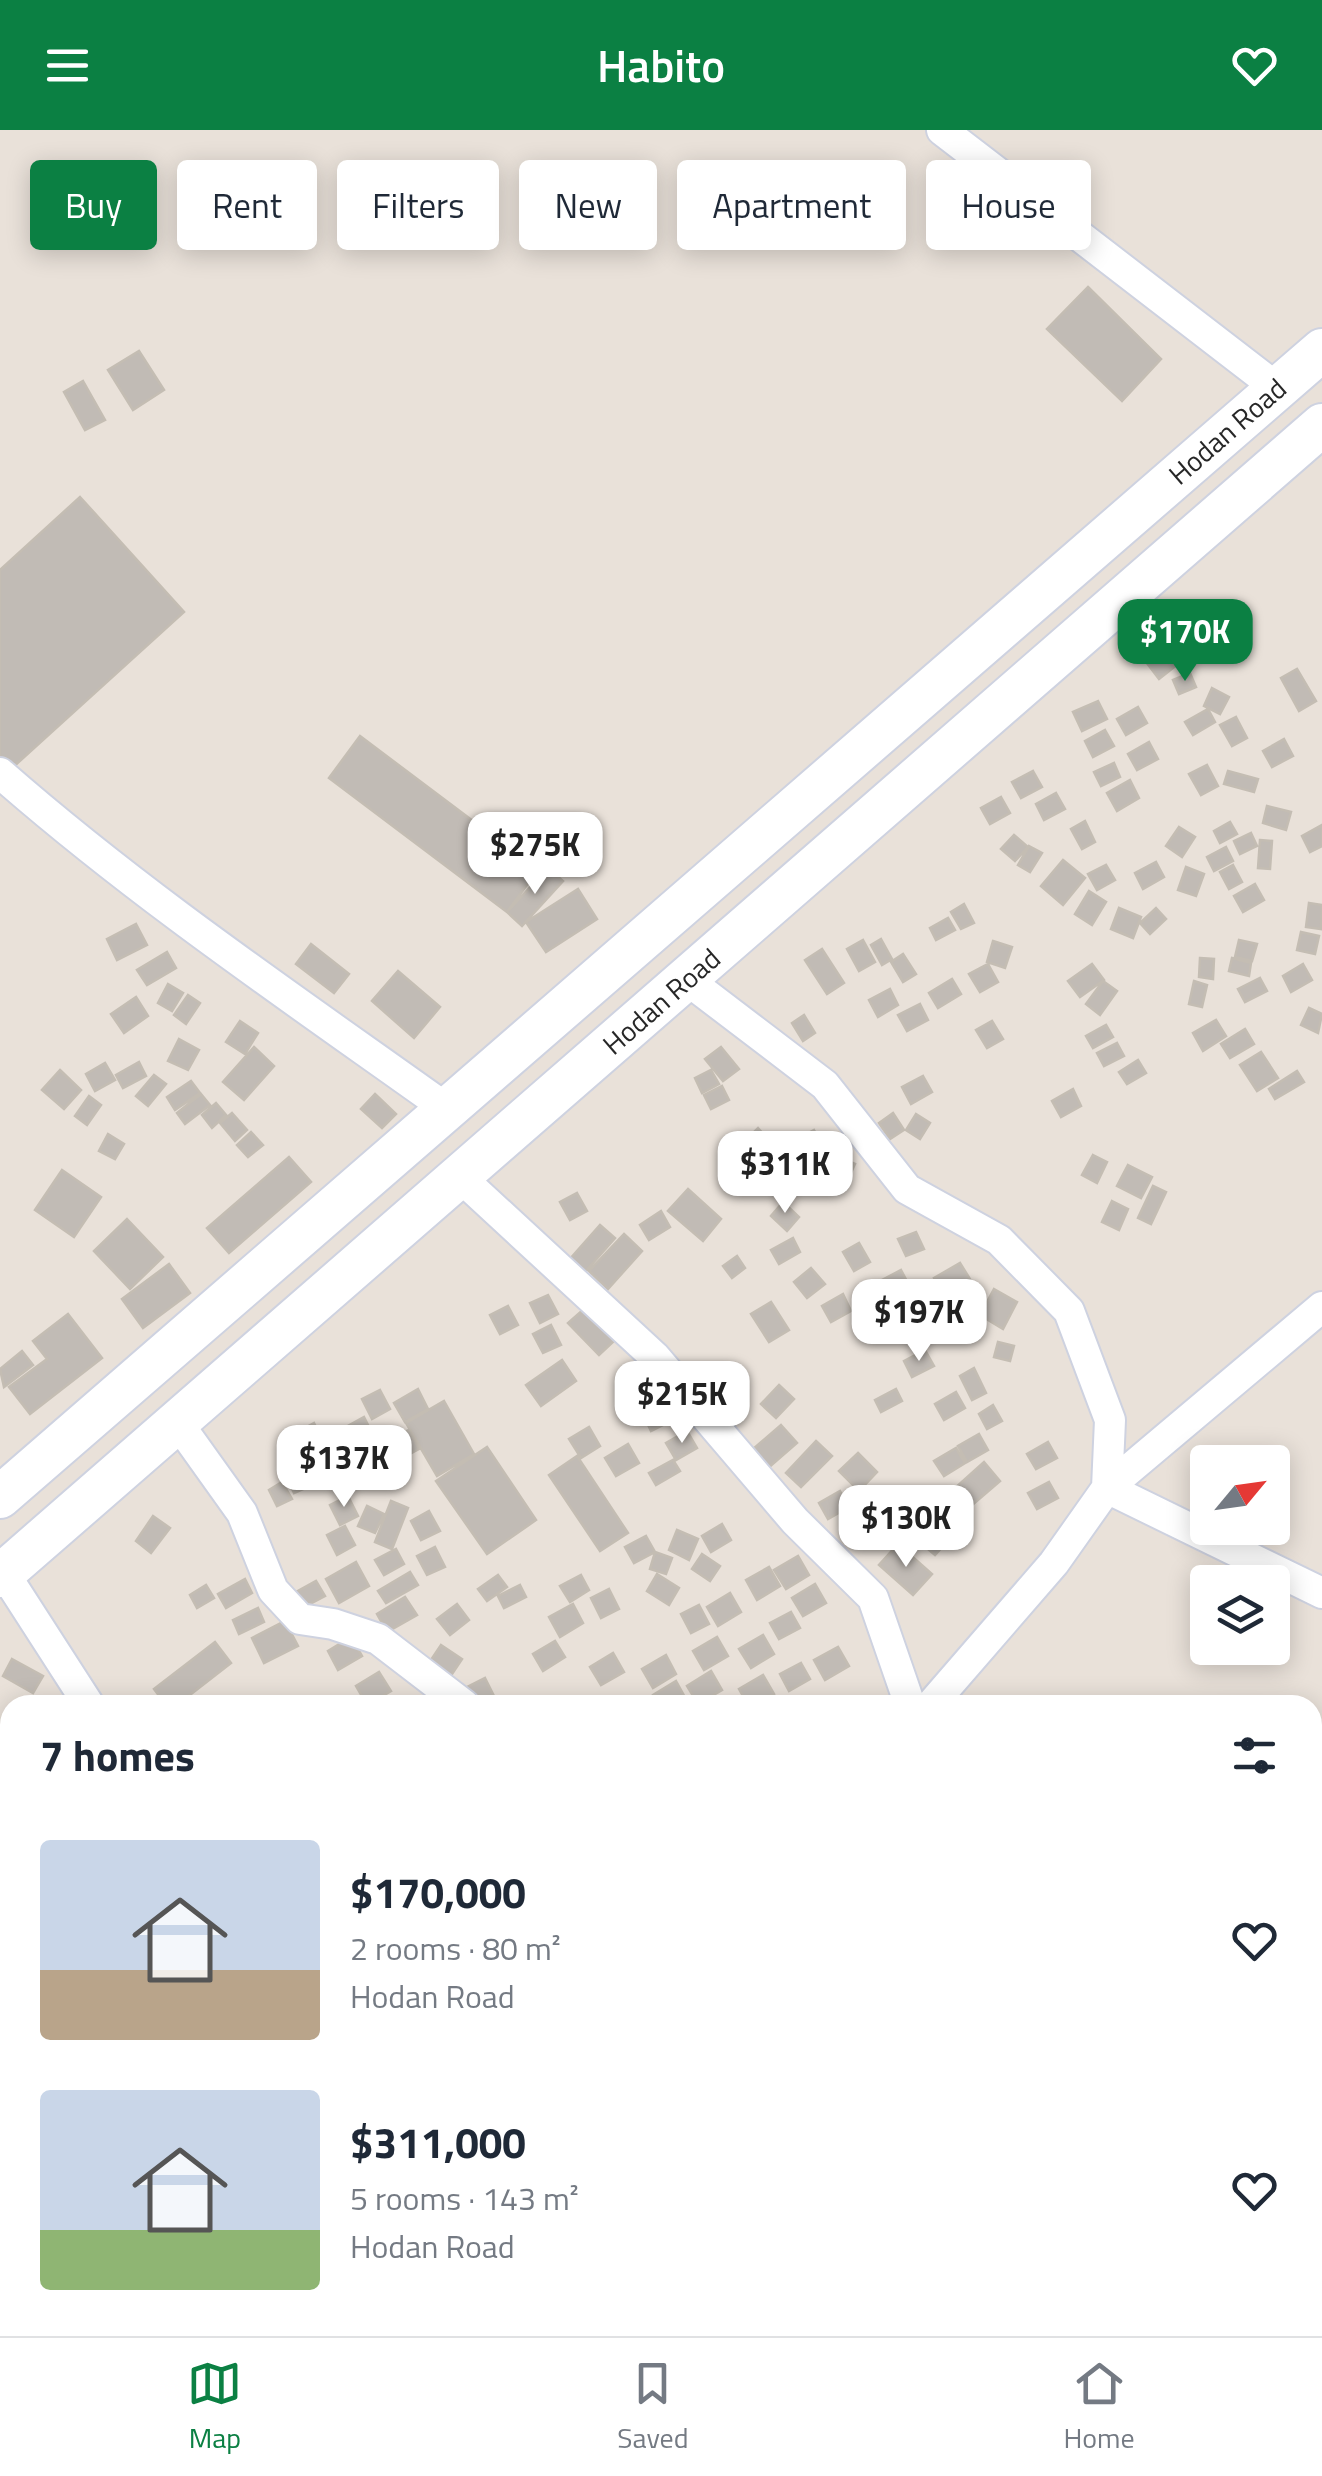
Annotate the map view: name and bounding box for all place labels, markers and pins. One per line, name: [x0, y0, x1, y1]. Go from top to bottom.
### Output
pin: $170K: [1115, 599, 1255, 684]
pin: $275K: [465, 812, 605, 897]
pin: $311K: [715, 1131, 855, 1216]
pin: $197K: [849, 1279, 989, 1364]
pin: $215K: [612, 1361, 752, 1446]
pin: $137K: [274, 1425, 414, 1510]
pin: $130K: [836, 1485, 976, 1570]

